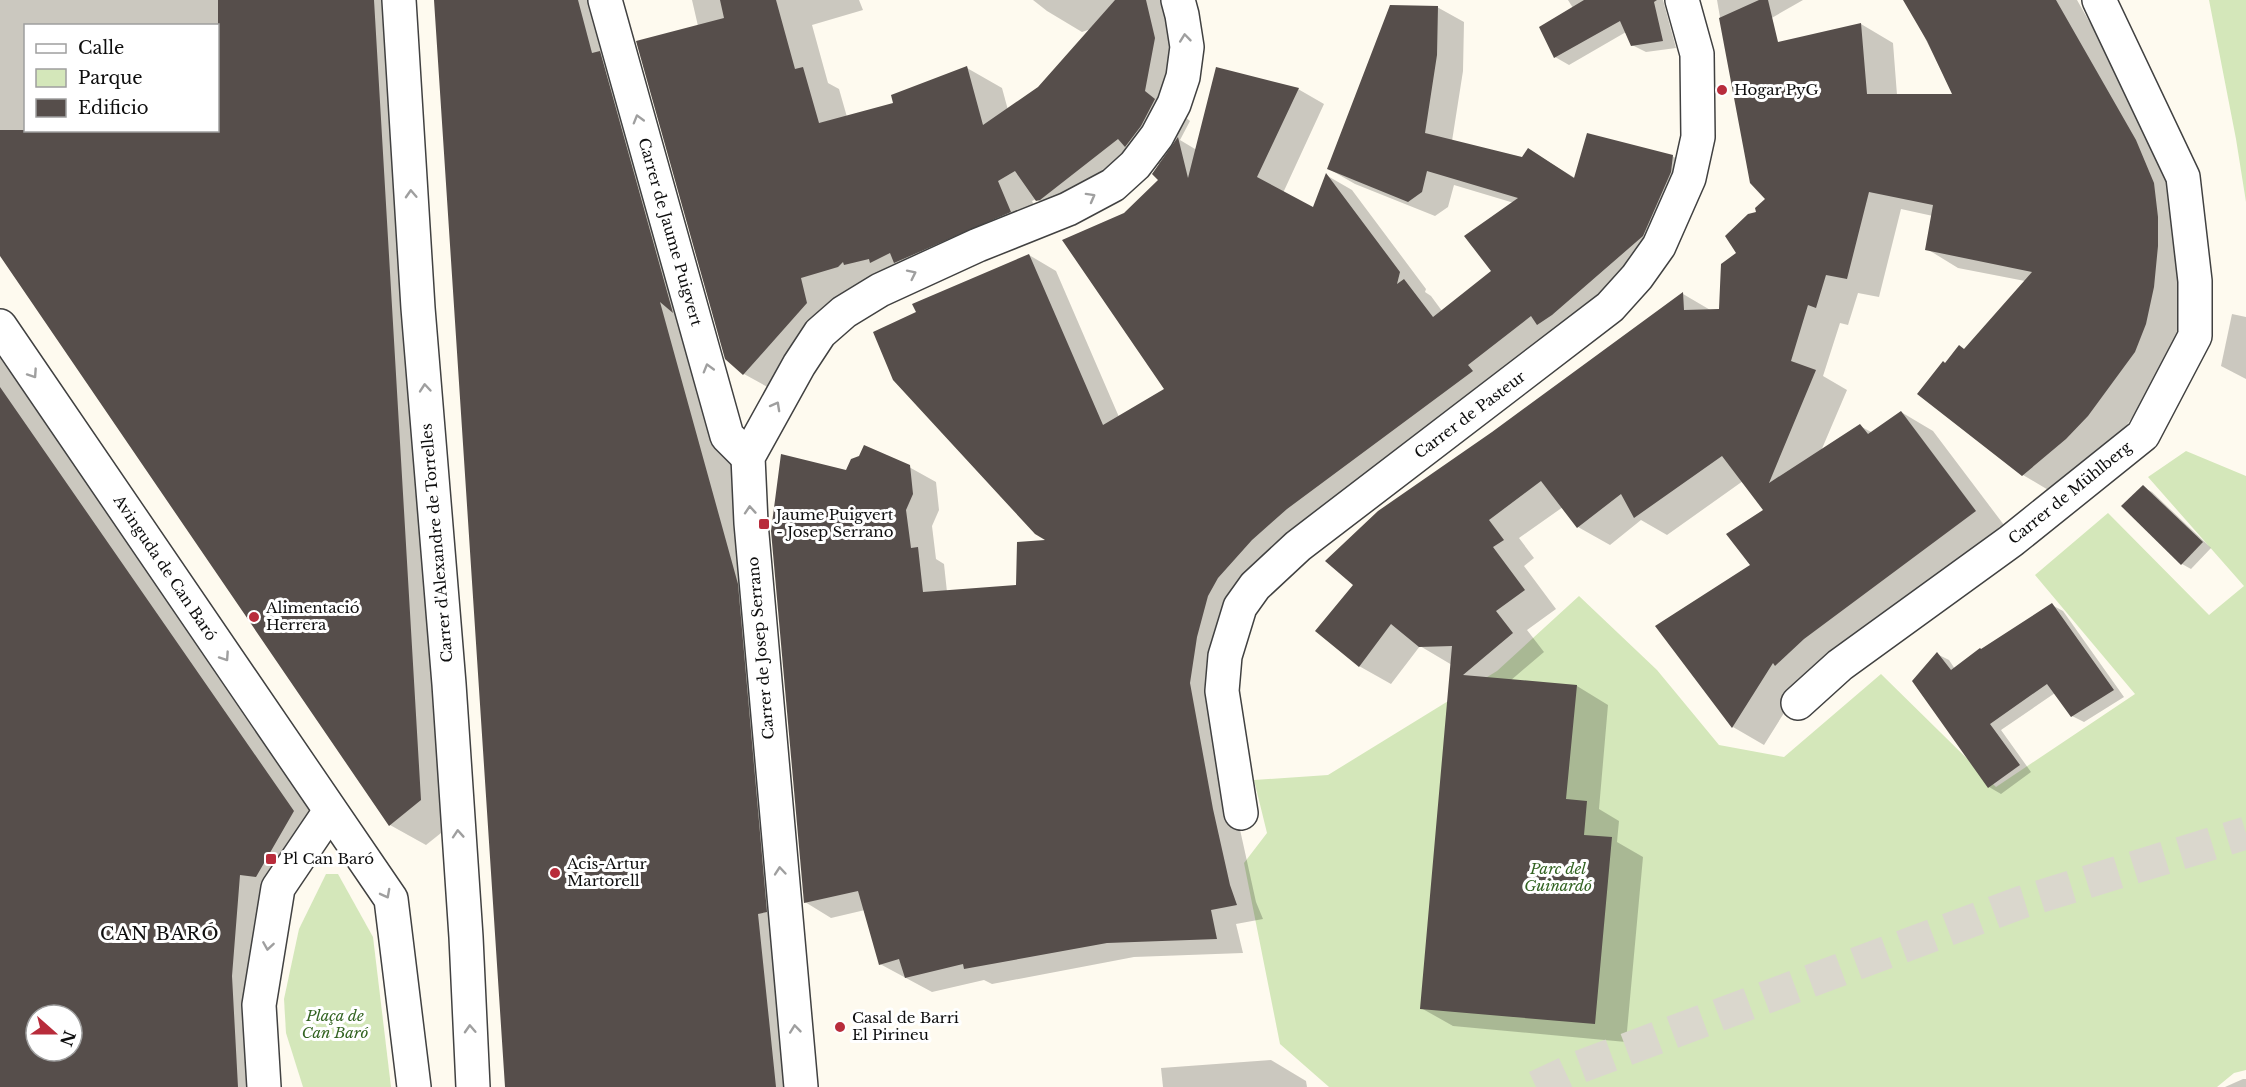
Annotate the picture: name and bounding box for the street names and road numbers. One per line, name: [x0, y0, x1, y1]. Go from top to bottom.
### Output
street label: Carrer de Jaume Puigvert: [635, 136, 707, 328]
street label: Carrer de Pasteur: [1411, 366, 1530, 462]
street label: Carrer d'Alexandre de Torrelles: [417, 423, 456, 663]
street label: Carrer de Mühlberg: [2004, 436, 2136, 548]
street label: Avinguda de Can Baró: [109, 490, 221, 644]
street label: Carrer de Josep Serrano: [743, 556, 778, 740]

